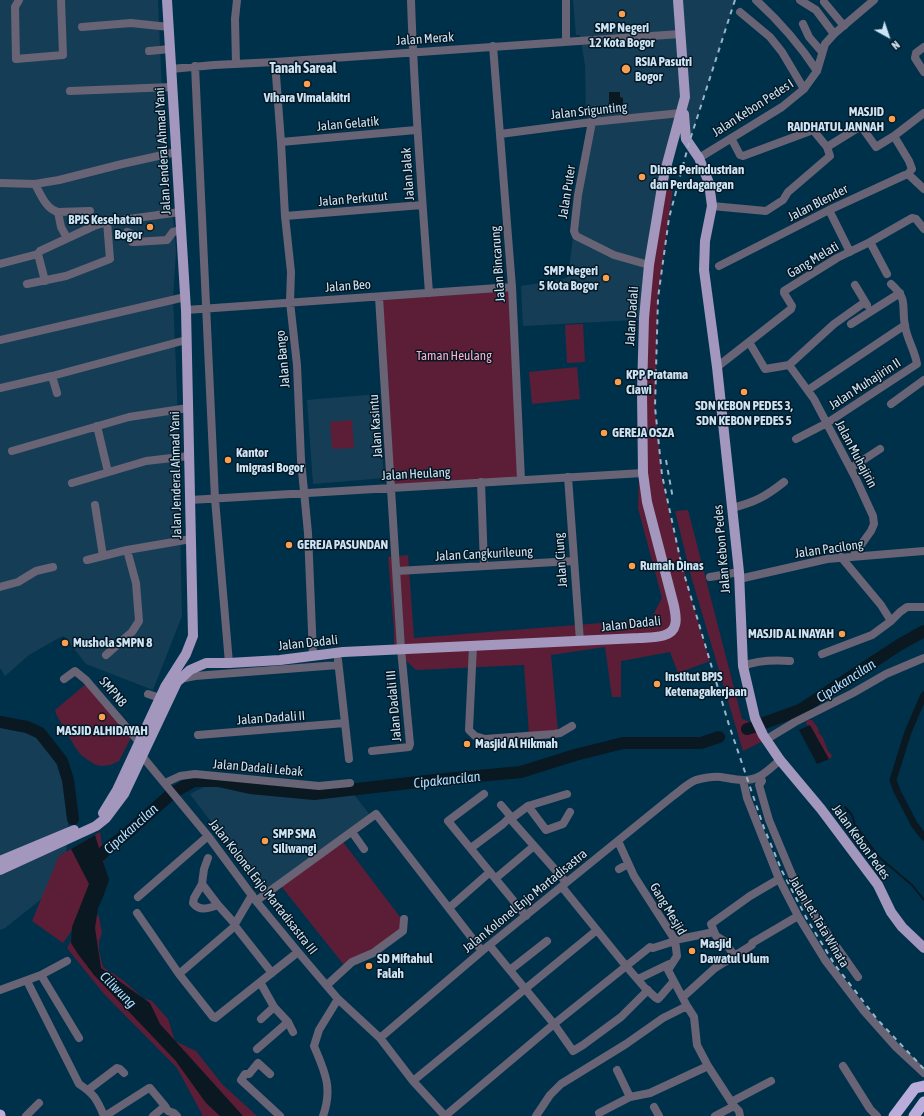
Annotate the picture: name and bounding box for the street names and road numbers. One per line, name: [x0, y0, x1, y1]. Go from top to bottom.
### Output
street label: Jalan Merak: [396, 29, 454, 49]
street label: Jalan Kebon Pedes I: [709, 76, 797, 140]
street label: Jalan Jenderal Ahmad Yani: [152, 87, 174, 215]
street label: Jalan Srigunting: [550, 99, 628, 123]
street label: Jalan Gelatik: [316, 114, 380, 134]
street label: Jalan Jalak: [398, 147, 418, 201]
street label: Jalan Puter: [555, 164, 579, 220]
street label: Jalan Blender: [785, 181, 851, 225]
street label: Jalan Perkutut: [318, 188, 388, 210]
street label: Jalan Bincarung: [488, 225, 508, 303]
street label: Gang Melati: [784, 239, 842, 281]
street label: Jalan Beo: [325, 277, 371, 295]
street label: Jalan Dadali: [622, 286, 642, 346]
street label: Jalan Bango: [273, 330, 293, 388]
street label: Jalan Muhajirin II: [826, 355, 904, 413]
street label: Jalan Kasintu: [366, 394, 386, 458]
street label: Jalan Jenderal Ahmad Yani: [167, 411, 185, 539]
street label: Jalan Muhajirin: [832, 418, 880, 490]
street label: Jalan Heulang: [381, 464, 451, 484]
street label: Jalan Kebon Pedes: [710, 504, 734, 594]
street label: Jalan Ciung: [551, 532, 571, 588]
street label: Jalan Pacilong: [794, 536, 864, 562]
street label: Jalan Cangkurileung: [435, 544, 533, 564]
street label: Jalan Dadali: [600, 613, 662, 635]
street label: Jalan Dadali: [277, 632, 339, 654]
street label: Jalan Dadali III: [383, 670, 405, 742]
street label: SMPN8: [96, 674, 130, 710]
street label: Jalan Dadali II: [236, 708, 306, 728]
street label: Jalan Dadali Lebak: [212, 756, 304, 780]
street label: Jalan Kebon Pedes: [829, 801, 893, 883]
street label: Jalan Kolonel Enjo Martadisastra III: [205, 816, 321, 958]
street label: Jalan Kolonel Enjo Martadisastra: [460, 846, 590, 956]
street label: Jalan Let. Tata Winata: [786, 874, 852, 970]
street label: Gang Mesjid: [646, 880, 690, 938]

